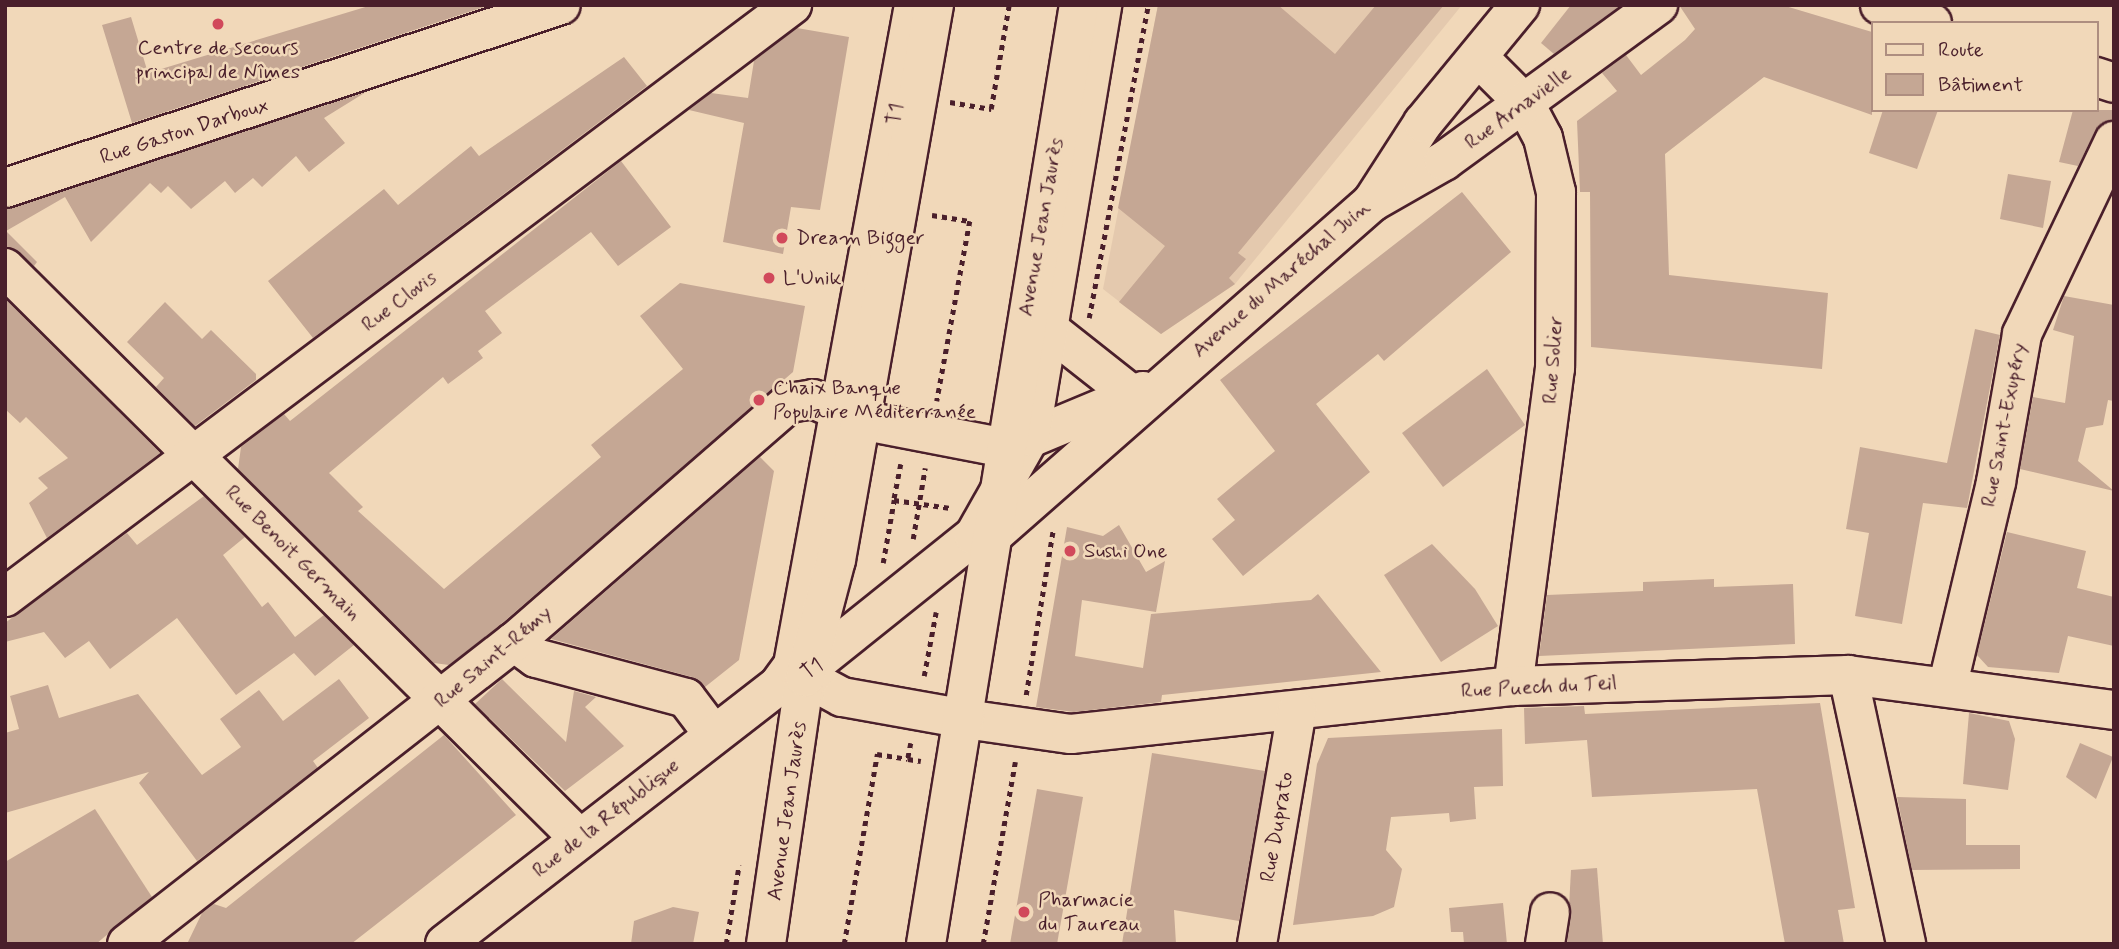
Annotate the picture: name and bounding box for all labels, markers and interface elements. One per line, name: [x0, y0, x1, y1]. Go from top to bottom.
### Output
marker: Centre de secours principal de Nîmes: [210, 16, 226, 32]
legend: [1870, 21, 2098, 112]
place label: Centre de secours principal de Nîmes: [135, 35, 301, 85]
text: Route: [1938, 36, 1984, 64]
street label: Rue Arnavielle: [1460, 61, 1576, 155]
text: Bâtiment: [1938, 71, 2023, 99]
street label: Rue Gaston Darboux: [96, 92, 272, 170]
street label: T1: [881, 101, 909, 127]
street label: Avenue Jean Jaurès: [1013, 136, 1069, 318]
street label: Avenue du Maréchal Juin: [1188, 196, 1374, 362]
place label: Dream Bigger: [796, 225, 924, 251]
marker: Dream Bigger: [774, 230, 790, 246]
street label: Rue Clovis: [357, 265, 441, 337]
place label: L'Unik: [783, 265, 841, 291]
marker: L'Unik: [761, 270, 777, 286]
street label: Rue Solier: [1537, 315, 1569, 405]
street label: Rue Saint-Exupéry: [1976, 342, 2032, 508]
place label: Chaix Banque Populaire Méditerranée: [773, 375, 975, 425]
marker: Chaix Banque Populaire Méditerranée: [751, 392, 767, 408]
street label: Rue Benoit Germain: [220, 480, 366, 626]
place label: Sushi One: [1084, 538, 1167, 564]
marker: Sushi One: [1062, 543, 1078, 559]
street label: Rue Saint-Rémy: [430, 601, 556, 713]
street label: T1: [796, 652, 828, 686]
street label: Rue Puech du Teil: [1463, 670, 1615, 704]
street label: Avenue Jean Jaurès: [762, 720, 812, 902]
street label: Rue de la République: [528, 753, 684, 883]
street label: Rue Duprato: [1255, 772, 1299, 882]
place label: Pharmacie du Taureau: [1038, 887, 1134, 937]
marker: Pharmacie du Taureau: [1016, 904, 1032, 920]

